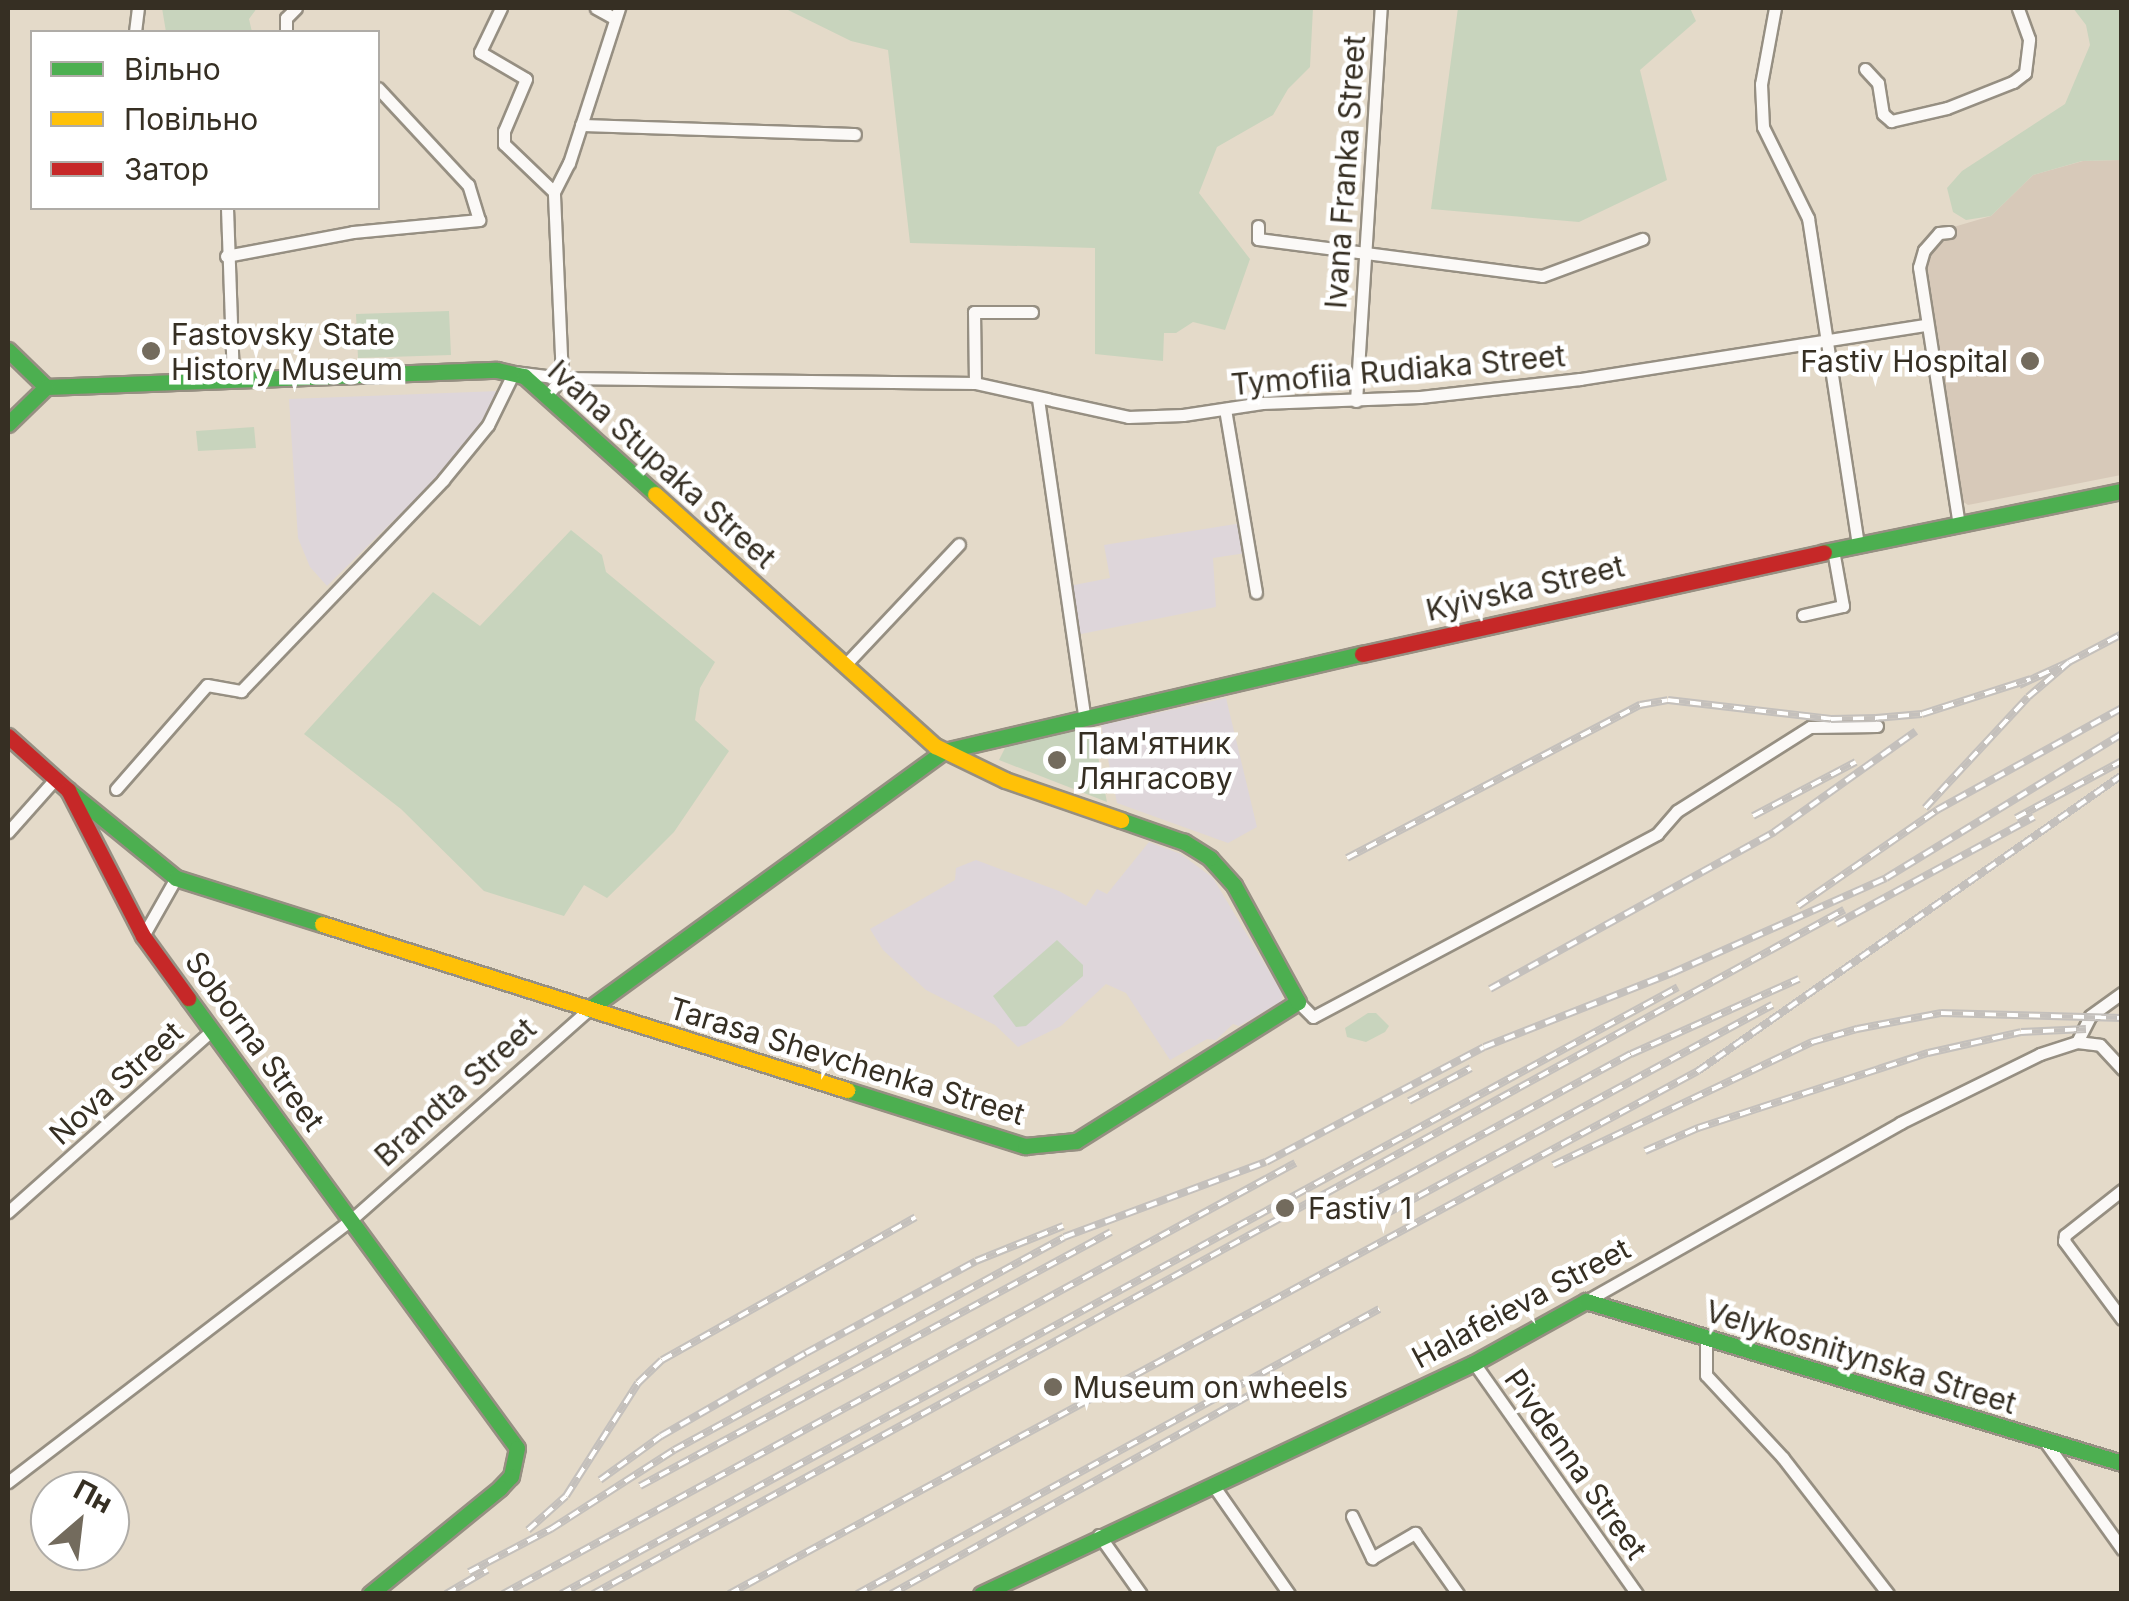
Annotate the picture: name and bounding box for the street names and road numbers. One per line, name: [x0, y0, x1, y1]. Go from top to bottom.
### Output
street label: Ivana Franka Street: [1317, 34, 1373, 310]
street label: Tymofiia Rudiaka Street: [1229, 337, 1567, 403]
street label: Ivana Stupaka Street: [541, 352, 783, 576]
street label: Kyivska Street: [1422, 548, 1628, 628]
street label: Soborna Street: [178, 944, 332, 1138]
street label: Tarasa Shevchenka Street: [665, 990, 1029, 1132]
street label: Brandta Street: [367, 1010, 543, 1174]
street label: Nova Street: [42, 1014, 190, 1152]
street label: Halafeieva Street: [1406, 1230, 1636, 1376]
street label: Velykosnitynska Street: [1701, 1293, 2021, 1421]
street label: Pivdenna Street: [1497, 1362, 1655, 1566]

